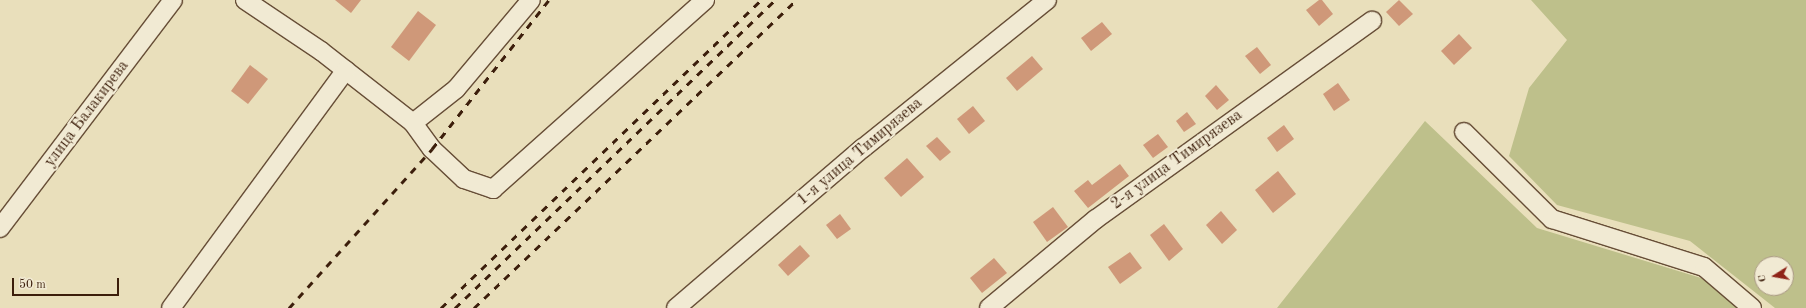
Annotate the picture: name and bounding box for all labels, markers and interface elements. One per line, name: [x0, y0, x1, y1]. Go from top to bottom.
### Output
street label: улица Балакирева: [41, 57, 133, 171]
street label: 1-я улица Тимирязева: [793, 94, 927, 210]
street label: 2-я улица Тимирязева: [1108, 106, 1246, 214]
north arrow: [1754, 256, 1794, 296]
scale bar: [14, 270, 121, 296]
text: С: [1757, 274, 1769, 283]
text: 50 m: [19, 279, 46, 291]

